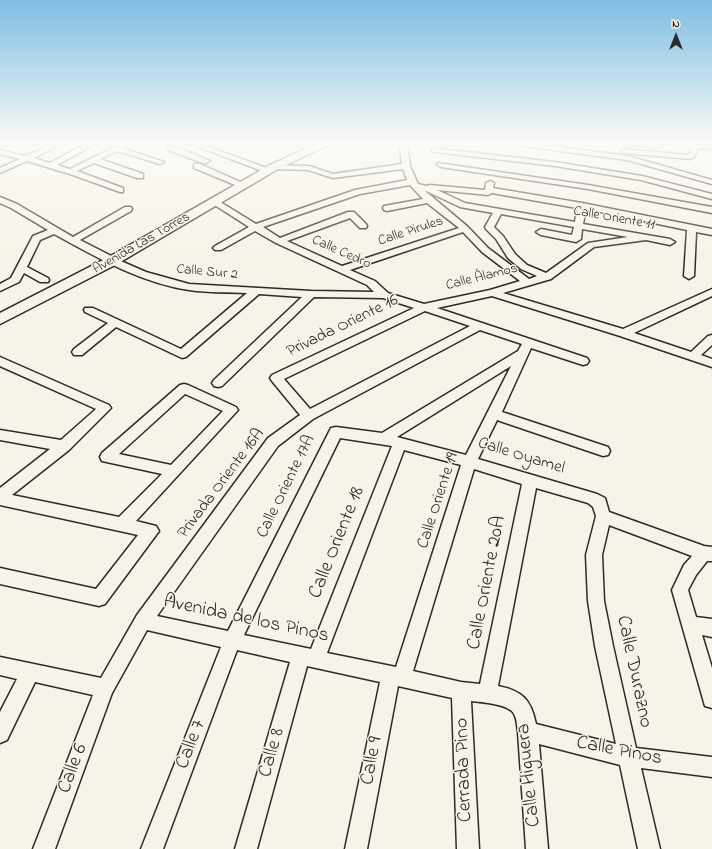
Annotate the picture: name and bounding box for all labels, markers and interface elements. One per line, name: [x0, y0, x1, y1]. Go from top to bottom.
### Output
north arrow: [656, 16, 696, 56]
text: N: [672, 16, 680, 32]
street label: Calle Oriente 11: [572, 204, 656, 234]
street label: Avenida Las Torres: [90, 209, 194, 279]
street label: Calle Pirules: [376, 214, 446, 250]
street label: Calle Cedro: [309, 232, 373, 274]
street label: Calle Álamos: [444, 261, 520, 295]
street label: Calle Sur 2: [176, 262, 238, 284]
street label: Privada Oriente 16: [284, 291, 402, 363]
street label: Privada Oriente 16A: [174, 425, 270, 543]
street label: Calle Oriente 17A: [253, 432, 321, 542]
street label: Calle Oyamel: [475, 434, 567, 480]
street label: Calle Oriente 19: [414, 450, 464, 552]
street label: Calle Oriente 18: [305, 483, 371, 603]
street label: Calle Oriente 20A: [463, 514, 513, 652]
street label: Avenida de los Pinos: [161, 591, 331, 649]
street label: Calle Durazno: [609, 614, 657, 730]
street label: Calle 7: [172, 717, 212, 773]
street label: Cerrada Pino: [451, 717, 479, 823]
street label: Calle Higuera: [513, 722, 547, 828]
street label: Calle 8: [255, 726, 291, 780]
street label: Calle Pinos: [574, 732, 664, 772]
street label: Calle 9: [357, 735, 389, 787]
street label: Calle 6: [54, 741, 94, 797]

